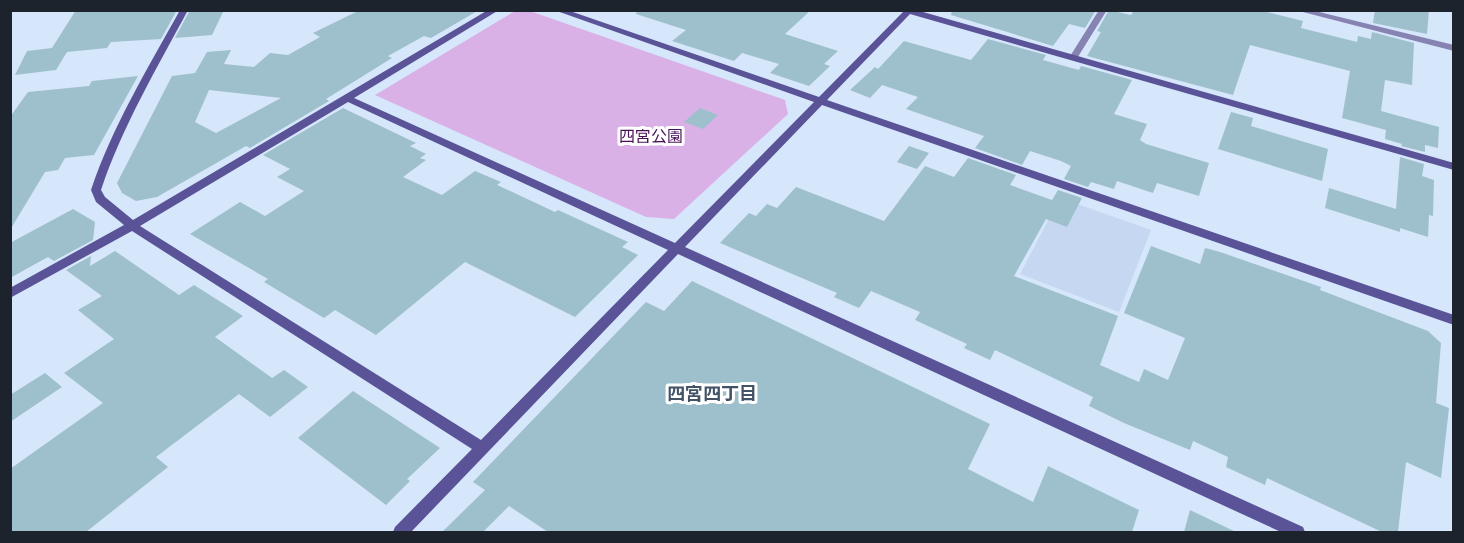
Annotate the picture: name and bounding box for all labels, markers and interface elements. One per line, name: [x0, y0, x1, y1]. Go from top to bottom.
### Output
park label: 四宮公園: [619, 126, 683, 146]
district label: 四宮四丁目: [667, 382, 757, 405]

